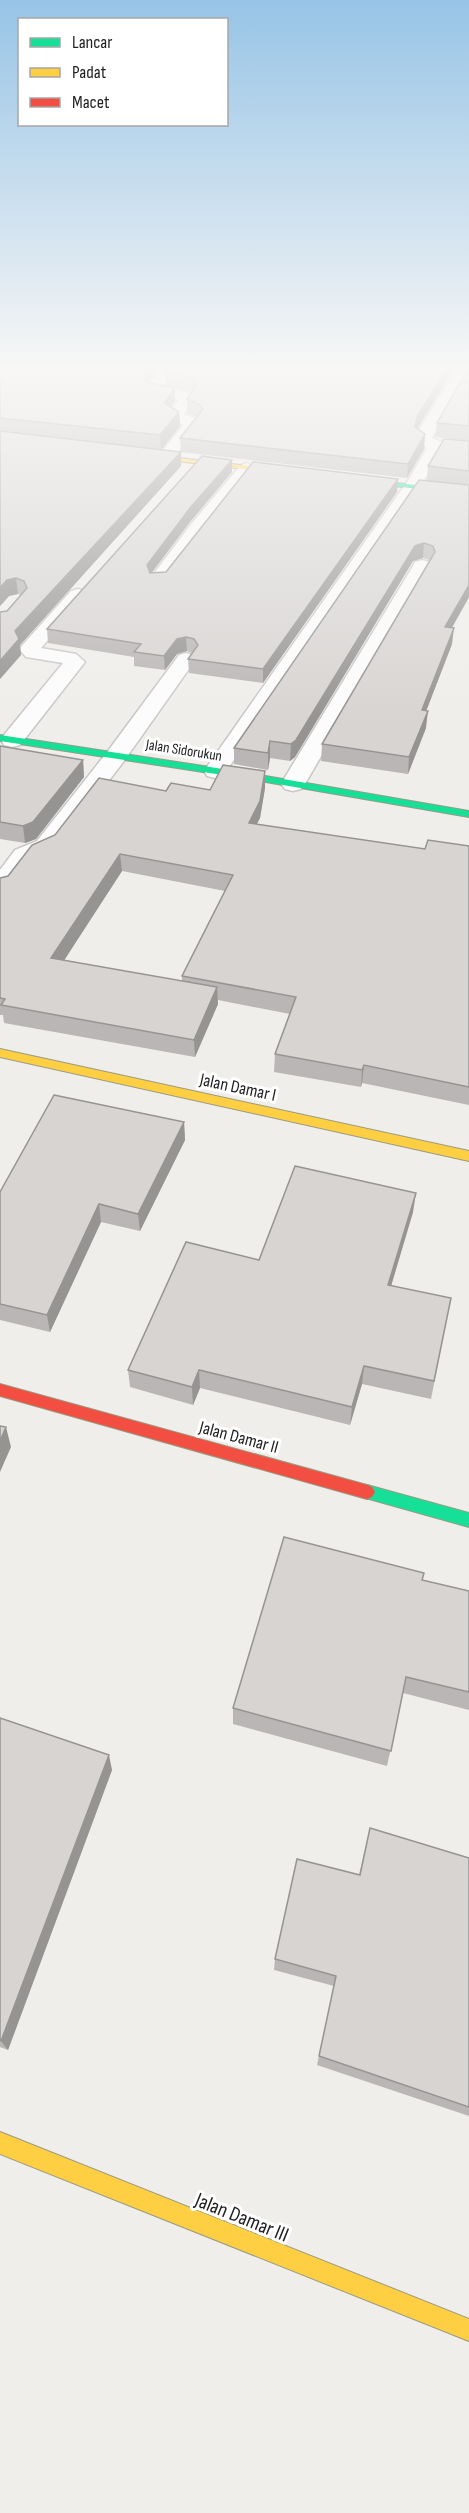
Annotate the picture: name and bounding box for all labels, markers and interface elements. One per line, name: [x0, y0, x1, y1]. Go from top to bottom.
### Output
legend: [18, 18, 228, 126]
text: Lancar: [72, 32, 112, 53]
text: Padat: [72, 62, 107, 83]
text: Macet: [72, 92, 110, 113]
street label: Jalan Sidorukun: [143, 735, 223, 766]
street label: Jalan Damar I: [197, 1069, 278, 1106]
street label: Jalan Damar II: [196, 1417, 281, 1458]
street label: Jalan Damar III: [190, 2187, 292, 2248]

